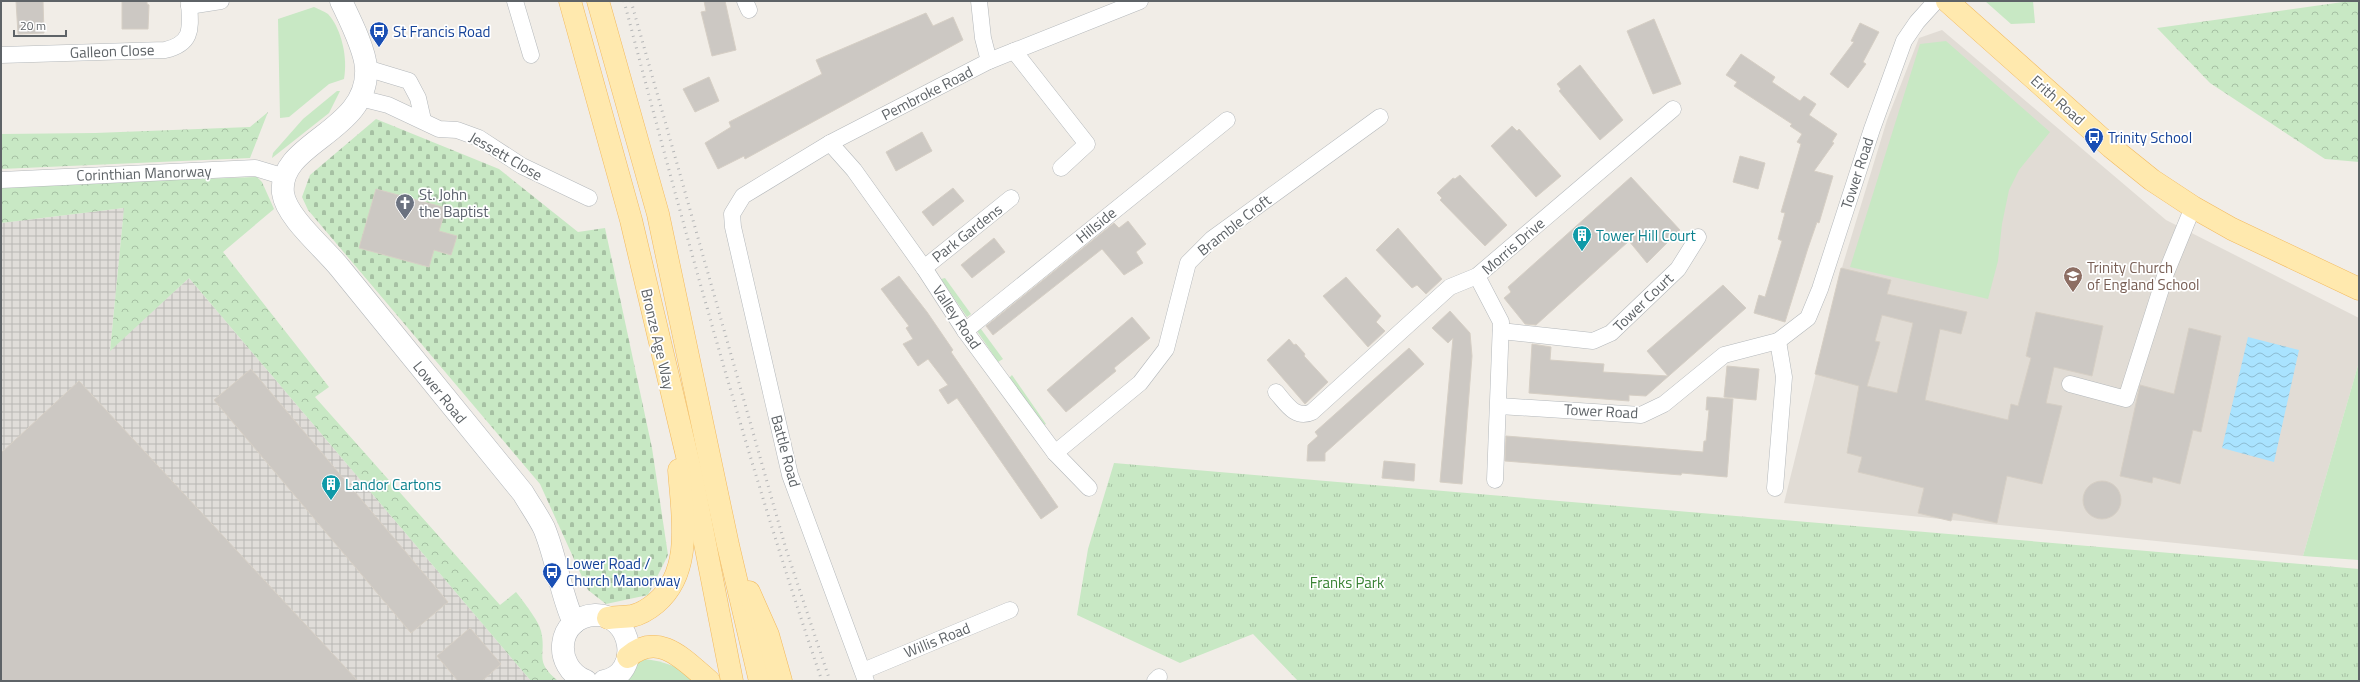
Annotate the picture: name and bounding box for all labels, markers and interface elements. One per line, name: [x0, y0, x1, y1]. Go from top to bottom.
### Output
scale bar: [14, 12, 66, 38]
text: 20 m: [20, 16, 46, 35]
bus stop icon: St Francis Road: [368, 20, 390, 48]
place label: St Francis Road: [393, 20, 490, 43]
street label: Galleon Close: [69, 38, 155, 64]
street label: Pembroke Road: [877, 60, 977, 126]
street label: Erith Road: [2026, 69, 2090, 131]
street label: Jessett Close: [465, 126, 547, 186]
bus stop icon: Trinity School: [2083, 126, 2105, 154]
place label: Trinity School: [2108, 126, 2192, 149]
street label: Tower Road: [1835, 134, 1879, 212]
street label: Corinthian Manorway: [76, 159, 212, 187]
place label: St. John the Baptist: [419, 183, 489, 223]
street label: Bramble Croft: [1192, 188, 1276, 261]
church icon: St. John the Baptist: [394, 192, 416, 220]
street label: Park Gardens: [927, 198, 1007, 268]
street label: Hillside: [1071, 202, 1121, 248]
street label: Morris Drive: [1476, 212, 1550, 280]
building icon: Tower Hill Court: [1571, 224, 1593, 252]
place label: Tower Hill Court: [1596, 224, 1697, 247]
place label: Trinity Church of England School: [2087, 256, 2200, 296]
school or university icon: Trinity Church of England School: [2062, 265, 2084, 293]
street label: Tower Court: [1608, 267, 1679, 337]
street label: Valley Road: [927, 280, 987, 354]
street label: Bronze Age Way: [635, 286, 681, 392]
street label: Lower Road: [408, 356, 472, 428]
street label: Tower Road: [1563, 398, 1639, 424]
street label: Battle Road: [765, 412, 807, 490]
building icon: Landor Cartons: [320, 473, 342, 501]
place label: Landor Cartons: [345, 473, 441, 496]
place label: Lower Road / Church Manorway: [566, 552, 680, 592]
bus stop icon: Lower Road / Church Manorway: [541, 561, 563, 589]
park label: Franks Park: [1310, 571, 1384, 594]
street label: Willis Road: [900, 616, 974, 664]

